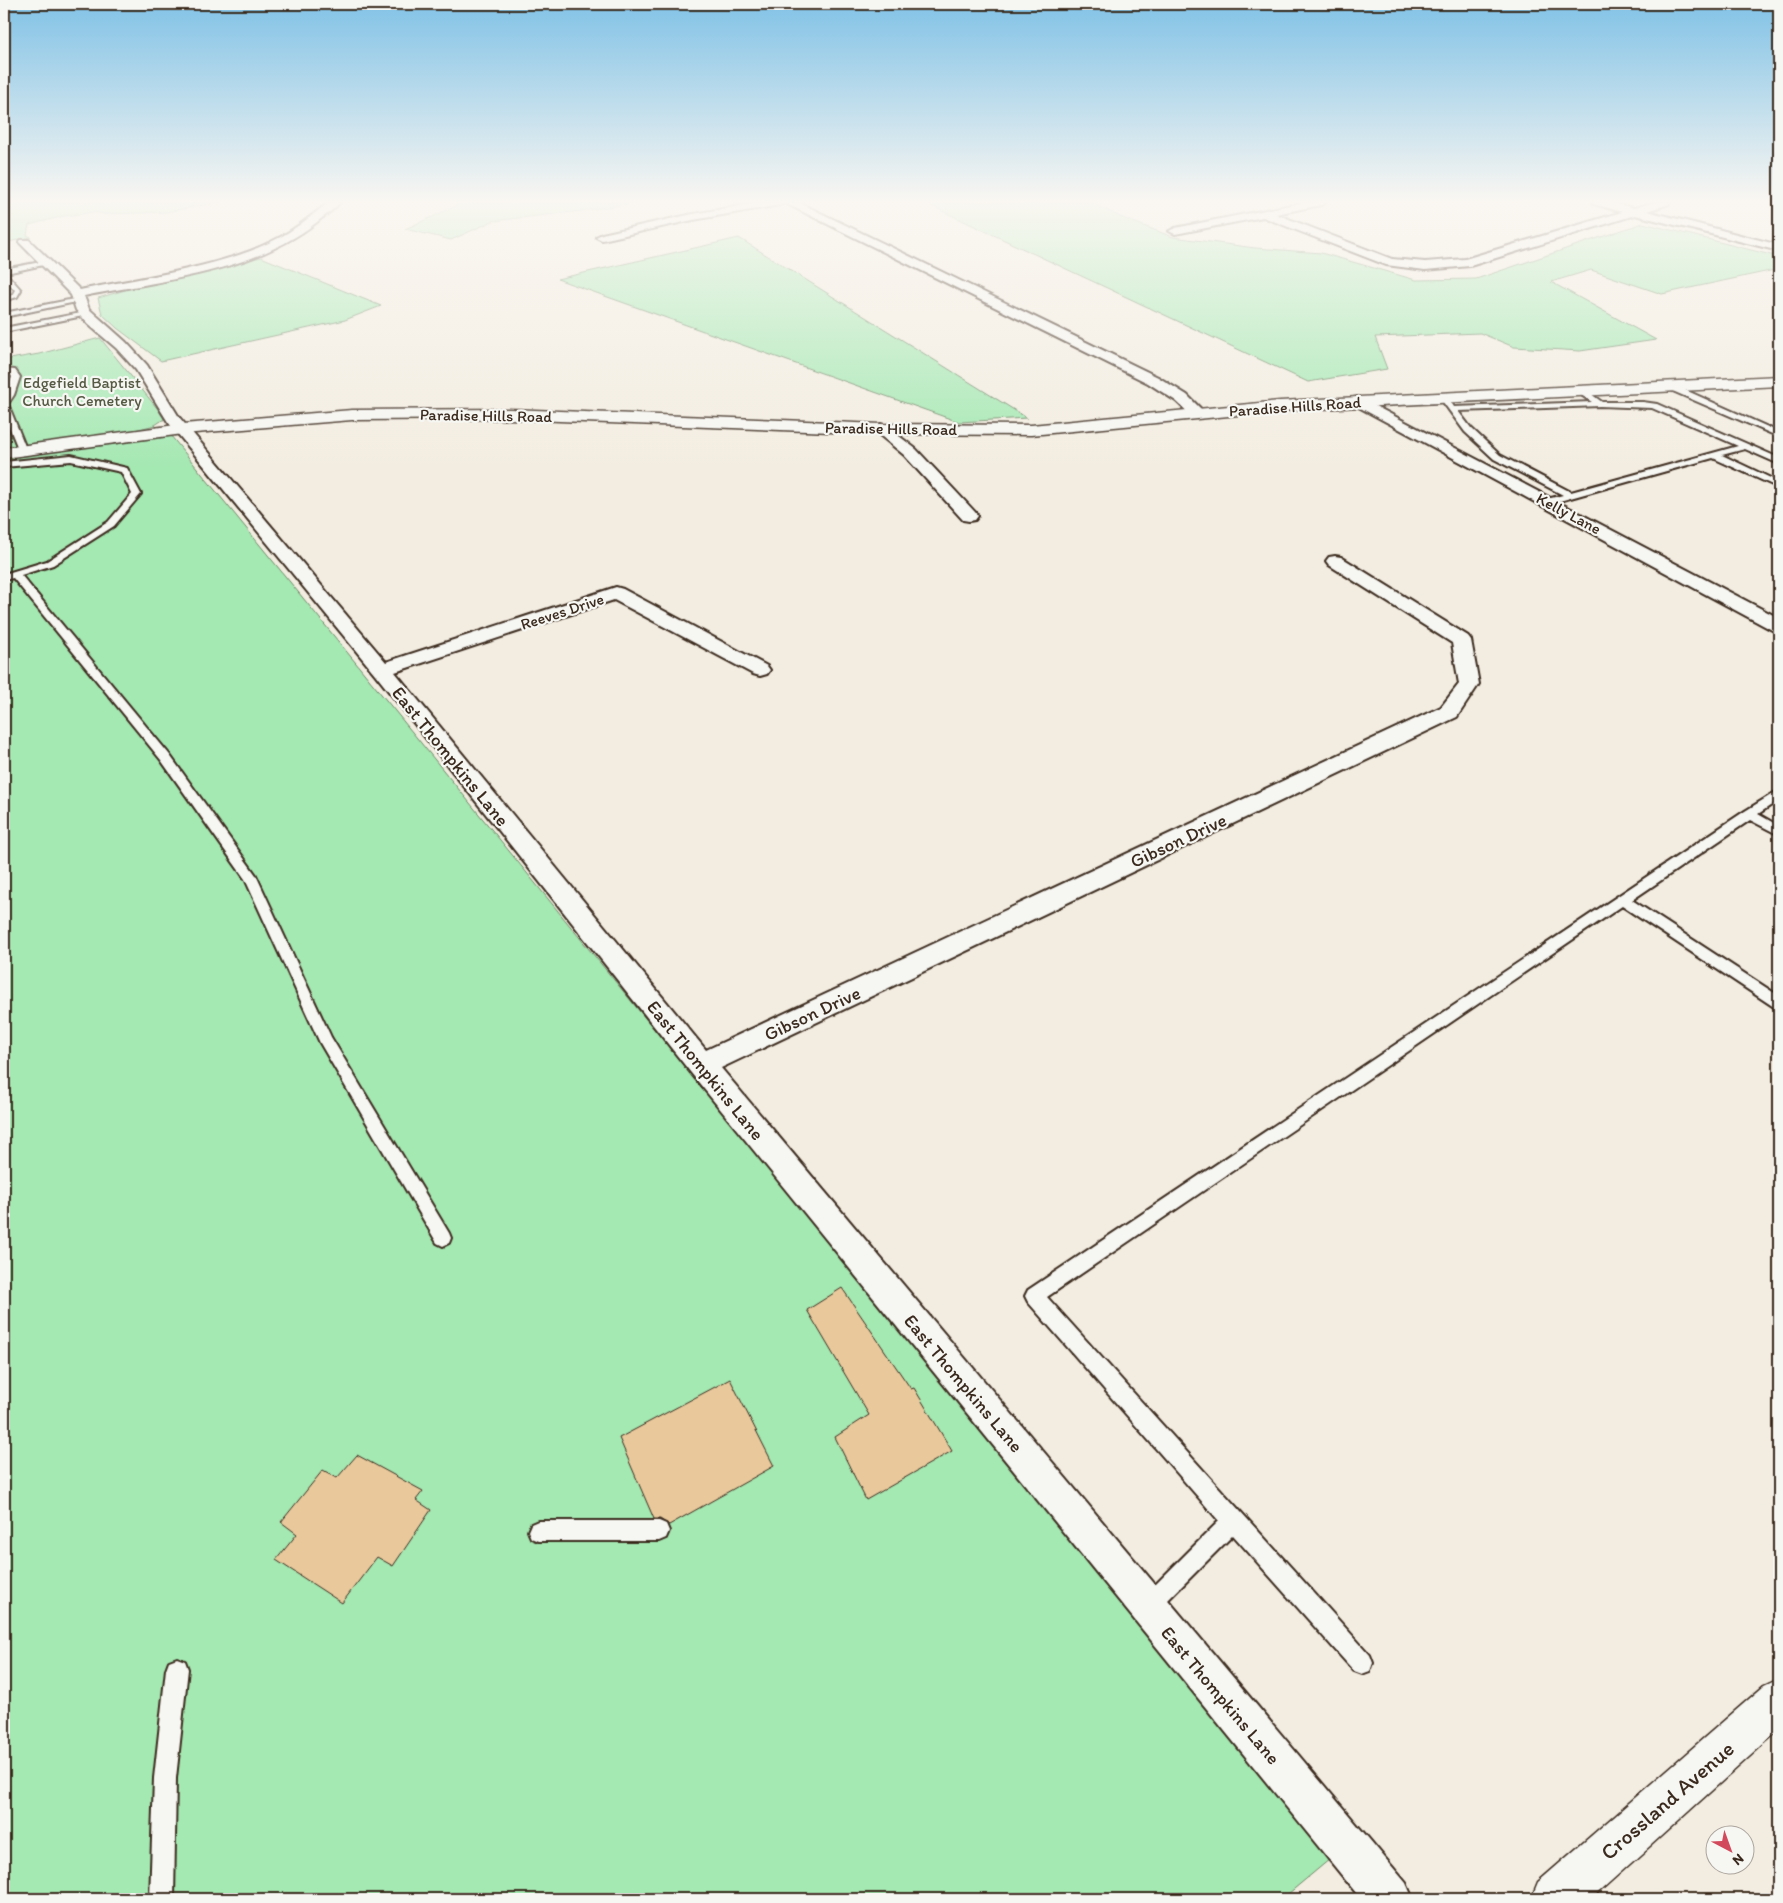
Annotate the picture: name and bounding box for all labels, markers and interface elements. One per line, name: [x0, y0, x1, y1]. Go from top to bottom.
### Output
park label: Edgefield Baptist Church Cemetery: [22, 373, 142, 410]
street label: Paradise Hills Road: [1228, 392, 1362, 421]
street label: Paradise Hills Road: [420, 405, 553, 426]
street label: Paradise Hills Road: [825, 418, 958, 439]
street label: Kelly Lane: [1533, 488, 1605, 539]
street label: Reeves Drive: [518, 589, 606, 634]
street label: East Thompkins Lane: [387, 682, 514, 831]
street label: Gibson Drive: [1126, 808, 1230, 873]
street label: Gibson Drive: [760, 981, 864, 1046]
street label: East Thompkins Lane: [642, 996, 769, 1145]
street label: East Thompkins Lane: [899, 1310, 1028, 1457]
street label: East Thompkins Lane: [1156, 1622, 1285, 1769]
street label: Crossland Avenue: [1595, 1735, 1740, 1866]
north arrow: [1706, 1826, 1756, 1876]
text: N: [1729, 1850, 1747, 1869]

